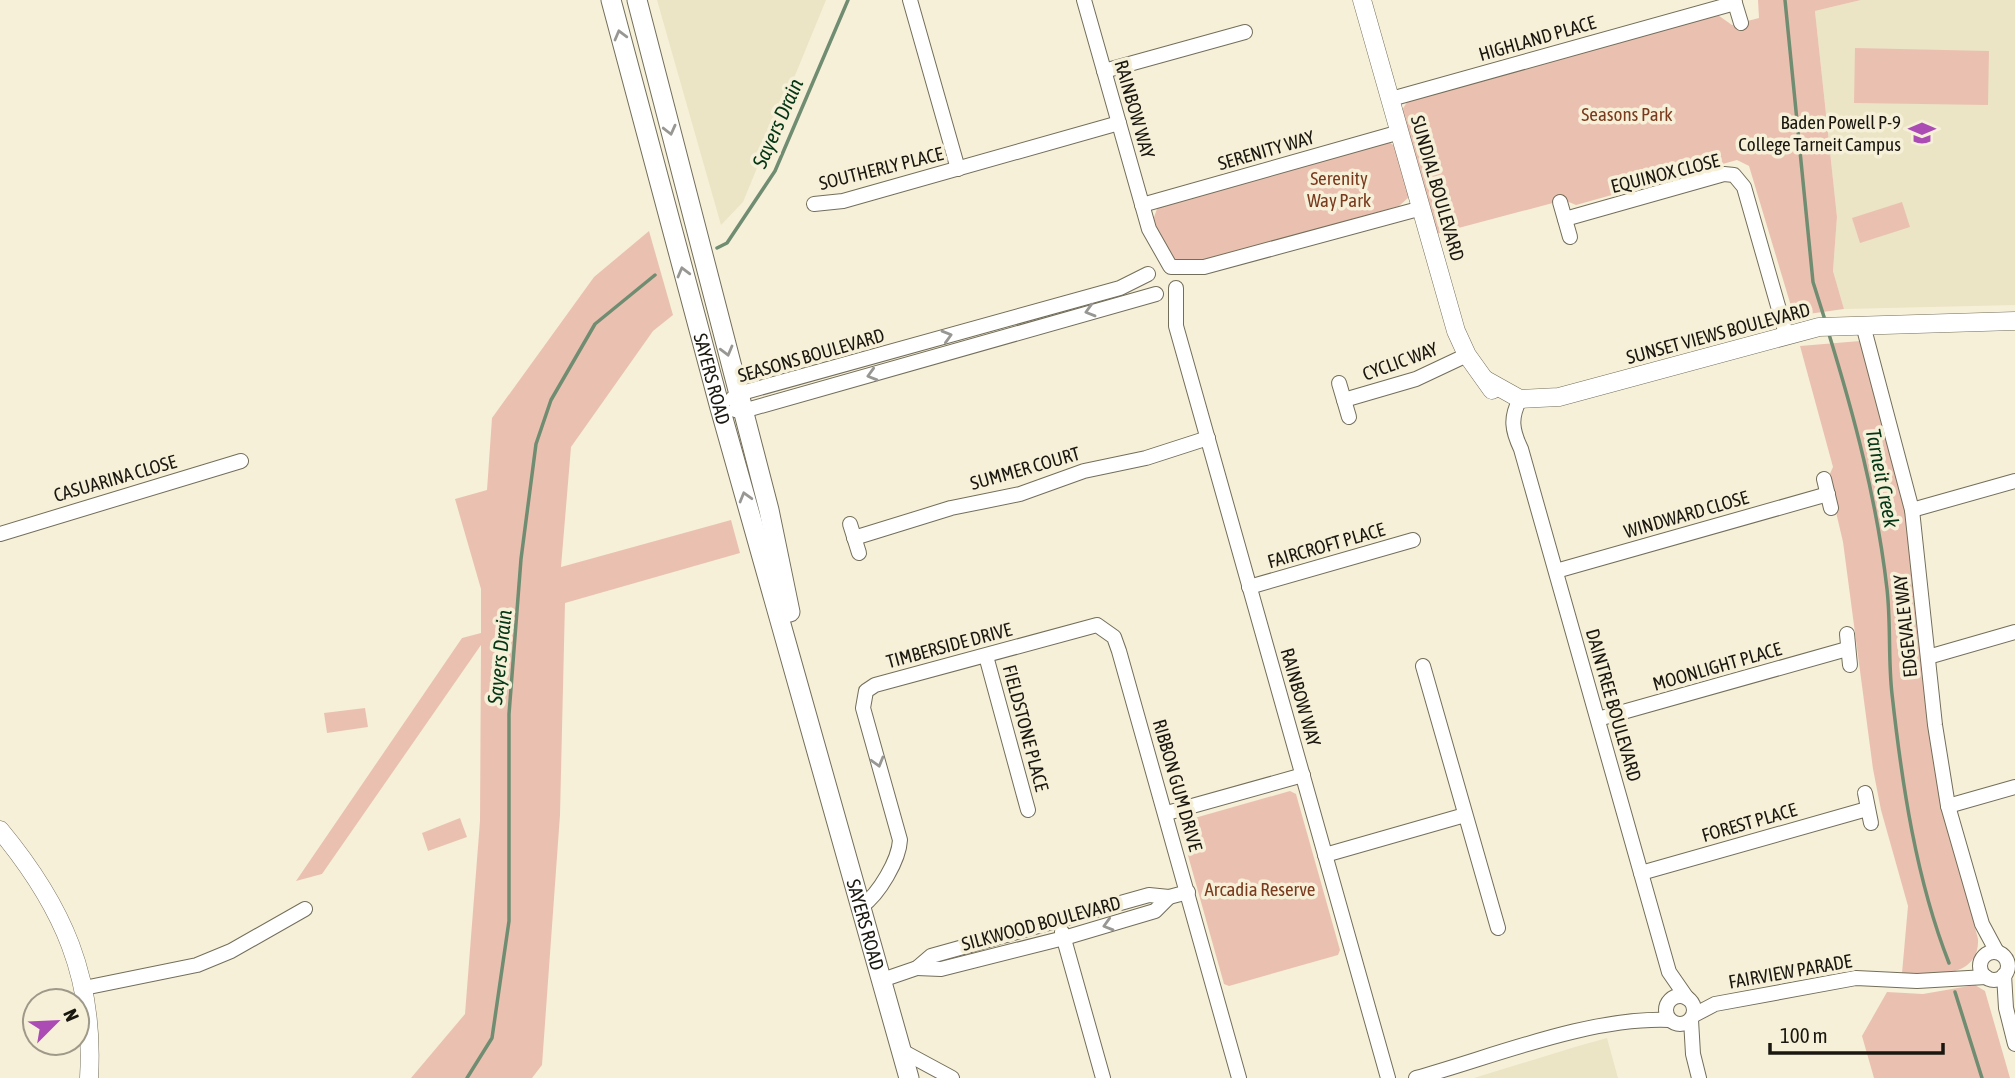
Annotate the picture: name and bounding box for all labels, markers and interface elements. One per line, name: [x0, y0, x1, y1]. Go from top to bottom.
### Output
street label: HIGHLAND PLACE: [1476, 11, 1598, 65]
one-way arrow: [614, 29, 628, 41]
street label: RAINBOW WAY: [1110, 57, 1160, 161]
water label: Sayers Drain: [746, 75, 807, 172]
park label: Seasons Park: [1581, 103, 1673, 125]
place label: Baden Powell P-9 College Tarneit Campus: [1738, 111, 1901, 155]
street label: SUNDIAL BOULEVARD: [1407, 113, 1469, 263]
school or university icon: Baden Powell P-9 College Tarneit Campus: [1907, 118, 1937, 148]
one-way arrow: [662, 124, 676, 136]
street label: SERENITY WAY: [1215, 126, 1317, 174]
street label: SOUTHERLY PLACE: [817, 142, 945, 194]
street label: EQUINOX CLOSE: [1608, 149, 1722, 197]
park label: Serenity Way Park: [1307, 167, 1372, 211]
one-way arrow: [676, 266, 691, 278]
street label: SUNSET VIEWS BOULEVARD: [1624, 298, 1812, 368]
one-way arrow: [1084, 303, 1096, 317]
street label: SEASONS BOULEVARD: [735, 324, 887, 386]
one-way arrow: [941, 330, 953, 344]
street label: SAYERS ROAD: [689, 331, 735, 427]
street label: CYCLIC WAY: [1359, 337, 1441, 385]
one-way arrow: [719, 344, 733, 356]
one-way arrow: [866, 366, 878, 381]
water label: Tarneit Creek: [1862, 426, 1904, 530]
street label: SUMMER COURT: [968, 442, 1083, 494]
street label: CASUARINA CLOSE: [51, 450, 179, 506]
street label: WINDWARD CLOSE: [1621, 486, 1751, 542]
one-way arrow: [739, 492, 754, 504]
street label: FAIRCROFT PLACE: [1265, 518, 1387, 572]
street label: EDGEVALE WAY: [1889, 573, 1921, 679]
water label: Sayers Drain: [482, 608, 516, 707]
street label: TIMBERSIDE DRIVE: [884, 618, 1014, 672]
street label: DAINTREE BOULEVARD: [1582, 626, 1646, 784]
street label: MOONLIGHT PLACE: [1650, 637, 1784, 695]
street label: RAINBOW WAY: [1276, 645, 1326, 749]
street label: FIELDSTONE PLACE: [999, 662, 1053, 794]
street label: RIBBON GUM DRIVE: [1149, 716, 1207, 854]
one-way arrow: [870, 756, 885, 768]
street label: FOREST PLACE: [1699, 798, 1799, 846]
street label: SAYERS ROAD: [842, 877, 889, 972]
park label: Arcadia Reserve: [1205, 878, 1315, 900]
street label: SILKWOOD BOULEVARD: [959, 891, 1123, 955]
one-way arrow: [1102, 916, 1114, 931]
street label: FAIRVIEW PARADE: [1727, 949, 1853, 993]
north arrow: [21, 987, 91, 1057]
text: N: [59, 1005, 84, 1025]
scale bar: [1770, 1012, 1943, 1056]
text: 100 m: [1780, 1023, 1828, 1047]

